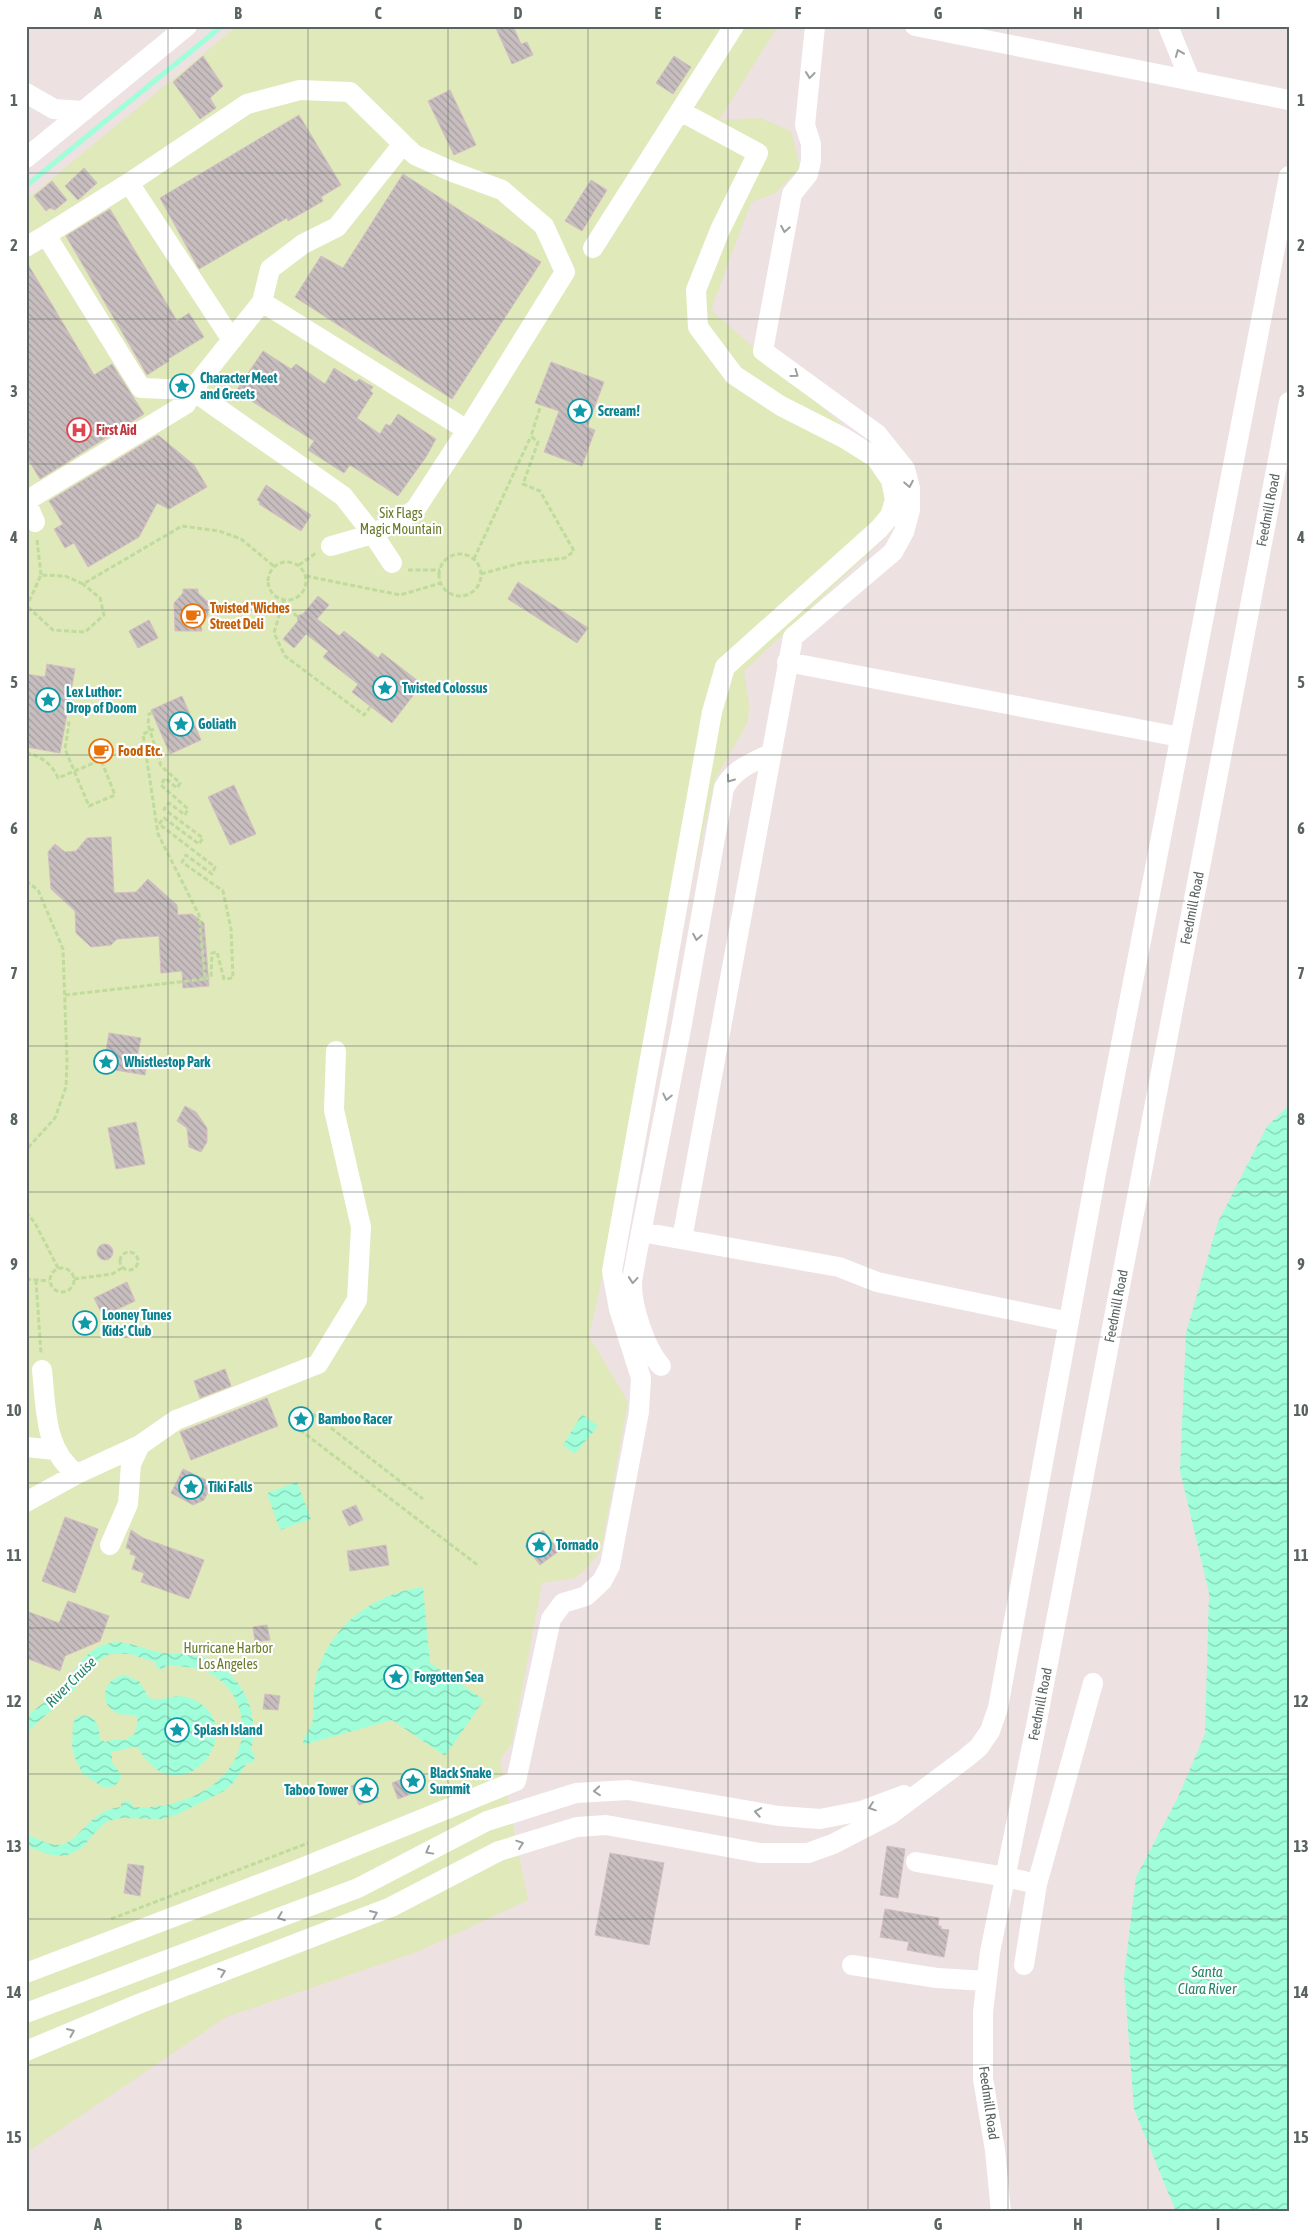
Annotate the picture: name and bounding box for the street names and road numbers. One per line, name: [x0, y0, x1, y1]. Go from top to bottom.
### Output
street label: Feedmill Road: [1253, 472, 1283, 548]
street label: Feedmill Road: [1177, 870, 1207, 946]
street label: Feedmill Road: [1101, 1268, 1131, 1344]
street label: Feedmill Road: [1025, 1666, 1055, 1742]
street label: Feedmill Road: [976, 2065, 1002, 2141]

